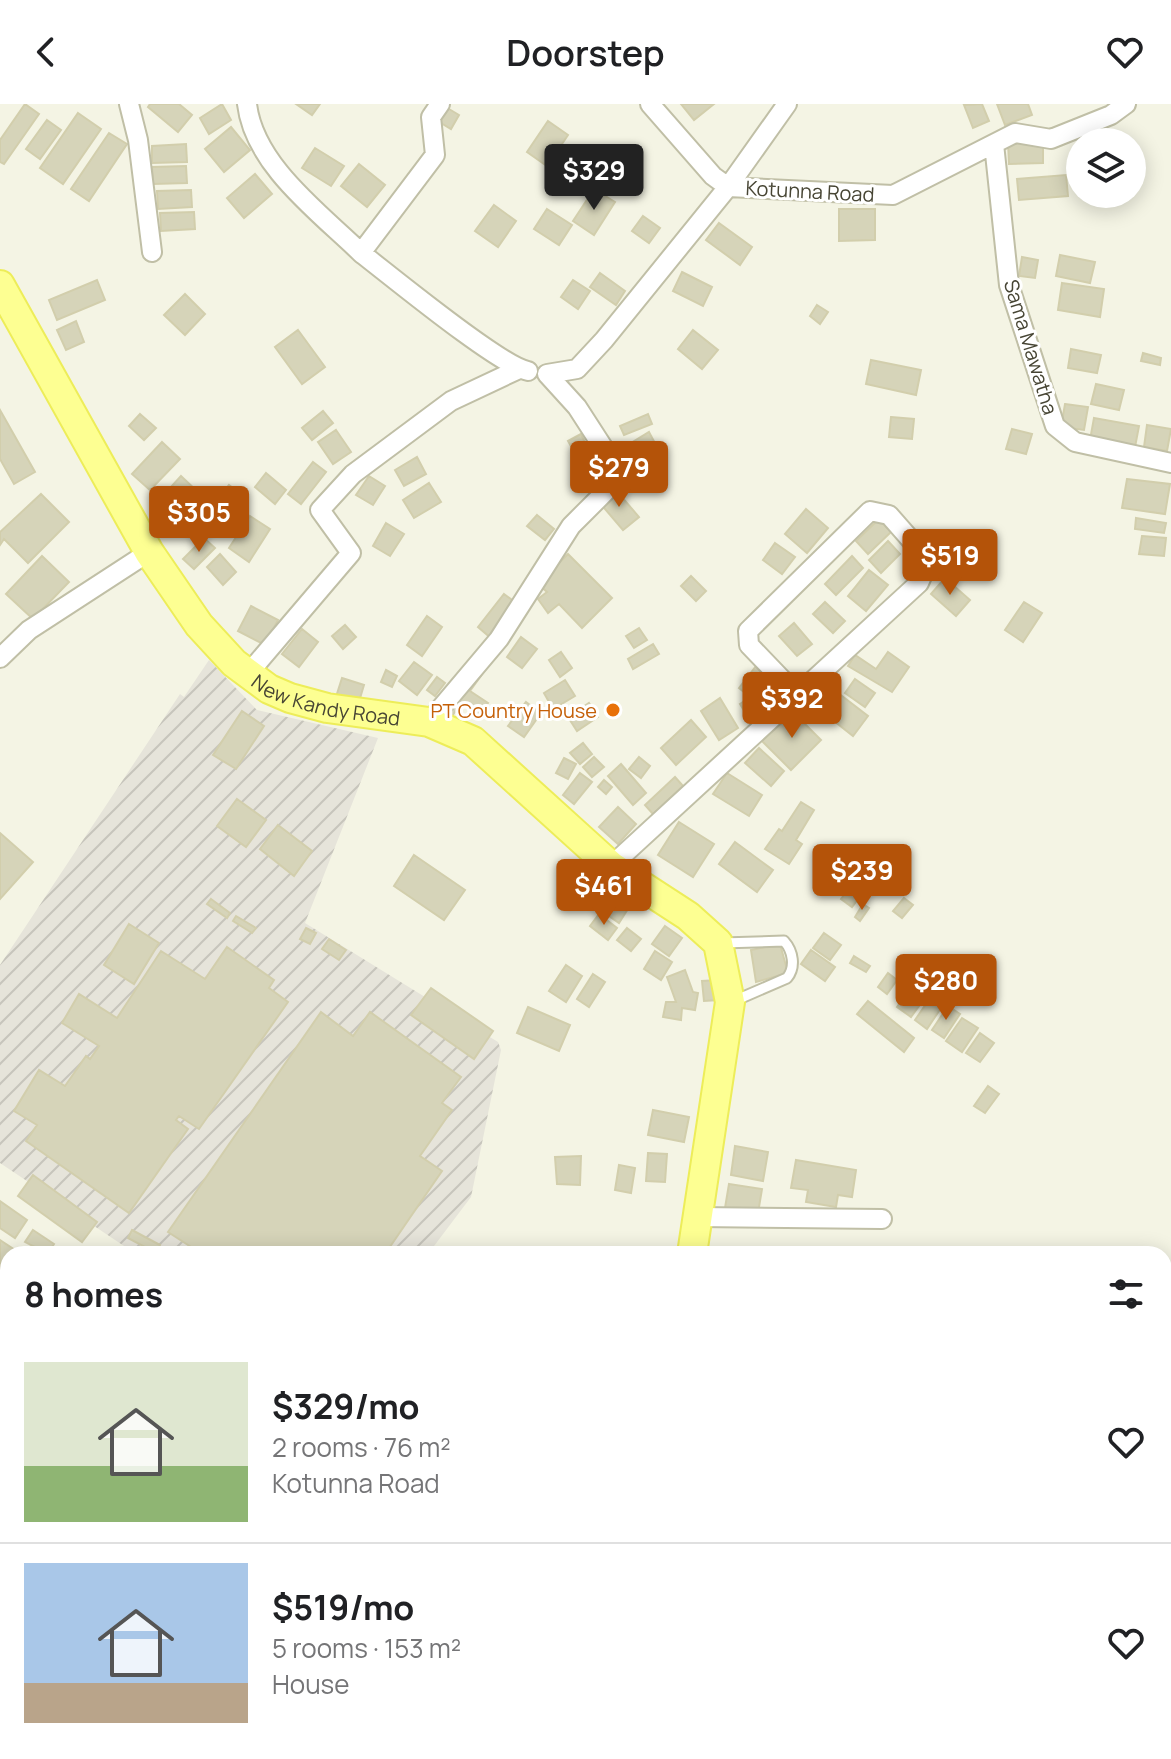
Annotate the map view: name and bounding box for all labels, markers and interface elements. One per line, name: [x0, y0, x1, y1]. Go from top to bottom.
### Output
text: Doorstep: [506, 28, 665, 77]
icon: back: [24, 30, 68, 74]
icon: heart: [1103, 30, 1147, 74]
map controls: [1066, 128, 1146, 208]
button: layers: [1066, 128, 1146, 208]
pin: $329: [547, 144, 641, 212]
text: $329: [562, 152, 626, 188]
street label: Kotunna Road: [745, 174, 875, 208]
street label: Sama Mawatha: [998, 276, 1064, 418]
pin: $279: [572, 441, 666, 509]
text: $279: [588, 449, 650, 485]
pin: $305: [152, 486, 246, 554]
text: $305: [167, 494, 231, 530]
pin: $519: [903, 529, 997, 597]
text: $519: [920, 537, 980, 573]
street label: New Kandy Road: [246, 667, 402, 731]
pin: $392: [745, 672, 839, 740]
text: $392: [760, 680, 824, 716]
place label: PT Country House: [430, 697, 597, 724]
marker: PT Country House: [604, 701, 622, 719]
pin: $239: [815, 844, 909, 912]
text: $239: [830, 852, 894, 888]
pin: $461: [557, 859, 651, 927]
text: $461: [574, 867, 634, 903]
pin: $280: [899, 954, 993, 1022]
text: $280: [914, 962, 978, 998]
text: 8 homes: [24, 1271, 163, 1317]
icon: filters: [1104, 1272, 1148, 1316]
text: $329/mo: [272, 1383, 420, 1429]
icon: home: [88, 1394, 184, 1490]
icon: heart: [1104, 1420, 1148, 1464]
text: 2 rooms · 76 m²: [272, 1429, 451, 1465]
text: Kotunna Road: [272, 1465, 440, 1501]
text: $519/mo: [272, 1584, 414, 1630]
icon: home: [88, 1595, 184, 1691]
icon: heart: [1104, 1621, 1148, 1665]
text: 5 rooms · 153 m²: [272, 1630, 461, 1666]
text: House: [272, 1666, 349, 1702]

